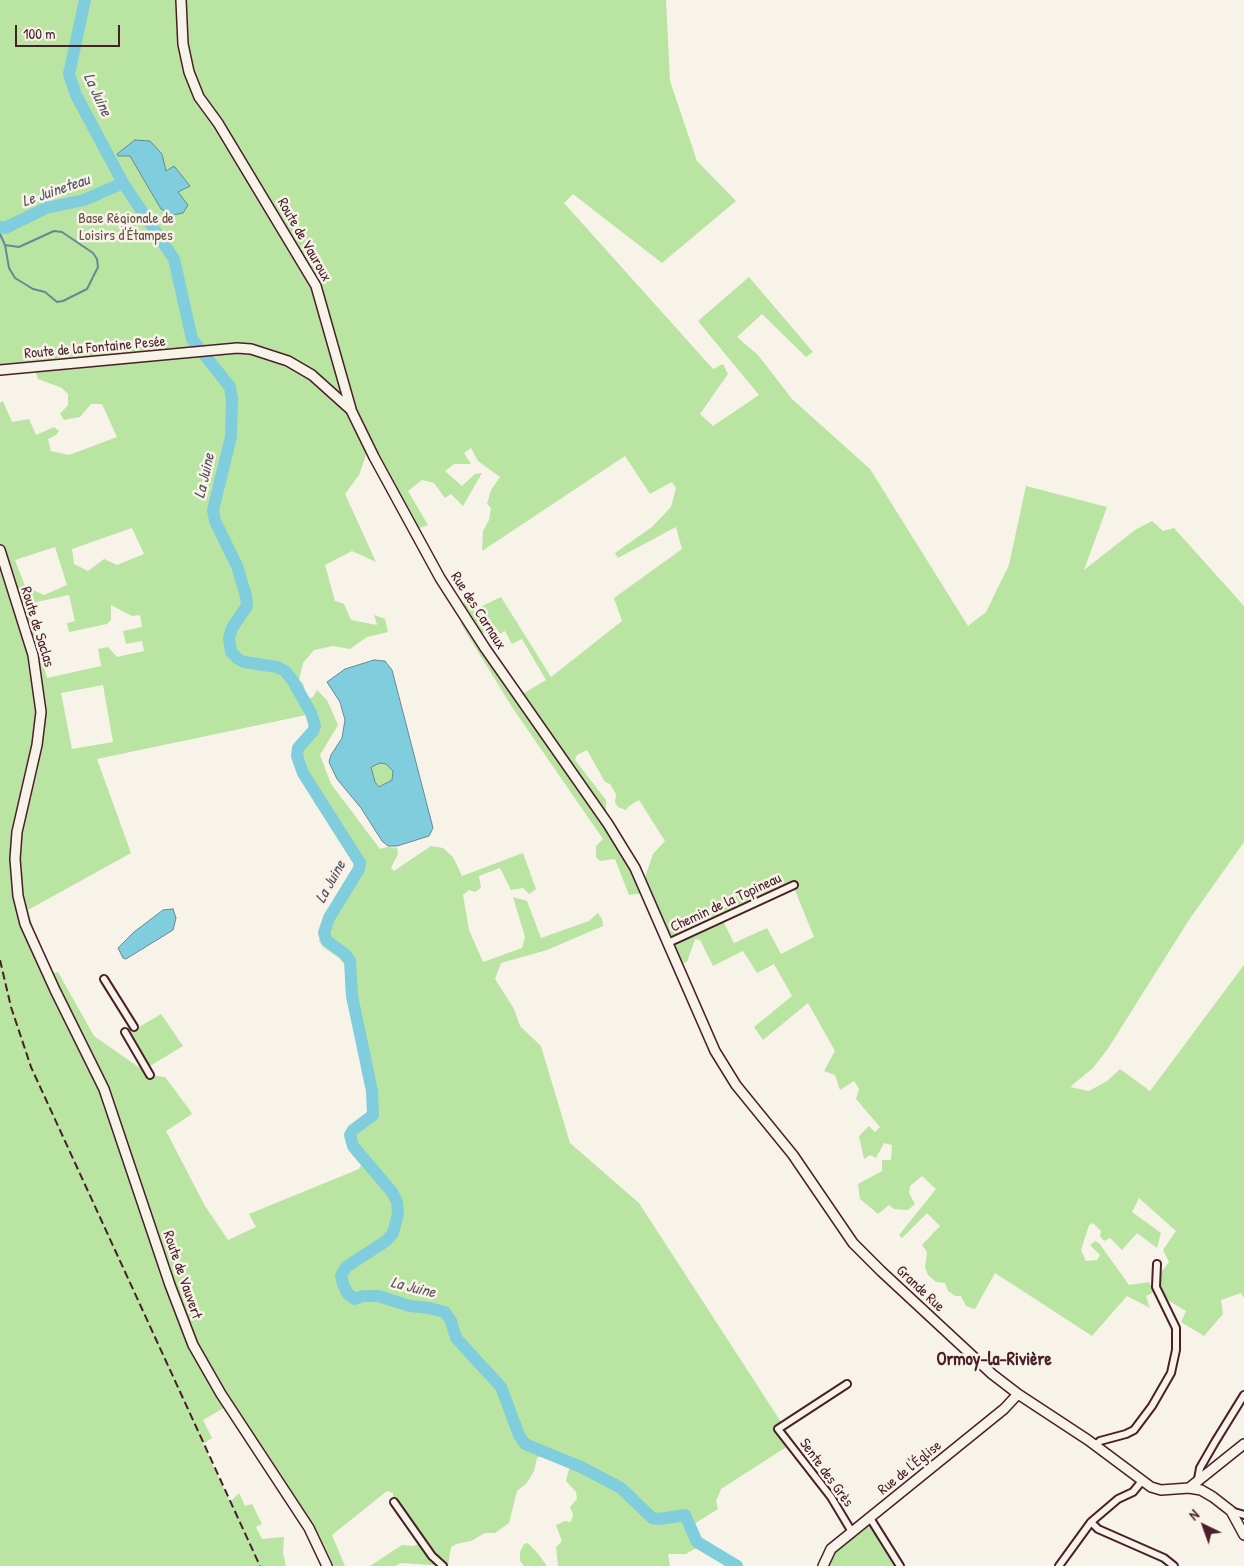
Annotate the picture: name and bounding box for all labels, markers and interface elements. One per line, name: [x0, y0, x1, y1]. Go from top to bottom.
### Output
scale bar: [18, 15, 122, 47]
text: 100 m: [23, 23, 56, 44]
water label: La Juine: [79, 70, 115, 120]
water label: Le Juineteau: [20, 171, 92, 211]
street label: Route de Vauroux: [273, 195, 335, 285]
park label: Base Régionale de Loisirs d'Étampes: [78, 210, 174, 245]
street label: Route de la Fontaine Pesée: [23, 333, 167, 363]
water label: La Juine: [191, 452, 219, 500]
street label: Rue des Carnaux: [446, 569, 510, 653]
street label: Route de Saclas: [16, 585, 58, 669]
water label: La Juine: [312, 857, 350, 907]
street label: Chemin de la Topineau: [668, 869, 784, 937]
street label: Route de Vauvert: [159, 1229, 205, 1321]
street label: Grande Rue: [892, 1262, 948, 1316]
water label: La Juine: [389, 1273, 437, 1303]
district label: Ormoy-la-Rivière: [936, 1349, 1052, 1371]
street label: Sente des Grès: [795, 1435, 857, 1511]
street label: Rue de l'Église: [875, 1437, 945, 1499]
north arrow: [1179, 1501, 1229, 1551]
text: N: [1184, 1505, 1203, 1524]

